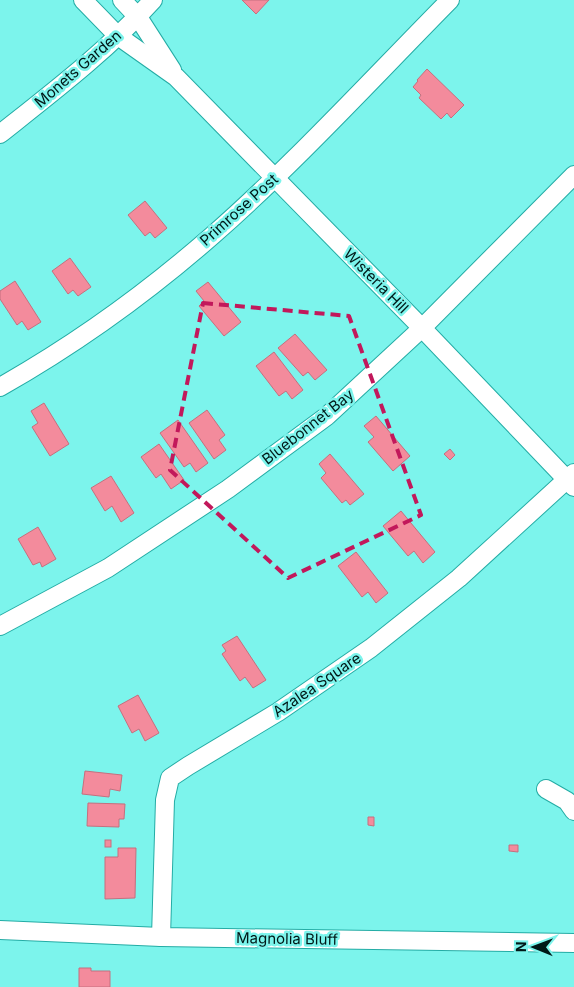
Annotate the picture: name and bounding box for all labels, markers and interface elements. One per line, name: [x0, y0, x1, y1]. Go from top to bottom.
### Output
street label: Monets Garden: [30, 26, 125, 112]
street label: Primrose Post: [196, 169, 282, 250]
street label: Wisteria Hill: [340, 244, 413, 317]
street label: Bluebonnet Bay: [258, 385, 358, 468]
street label: Azalea Square: [269, 648, 365, 721]
north arrow: [509, 922, 559, 972]
street label: Magnolia Bluff: [236, 928, 338, 949]
text: N: [512, 941, 529, 952]

